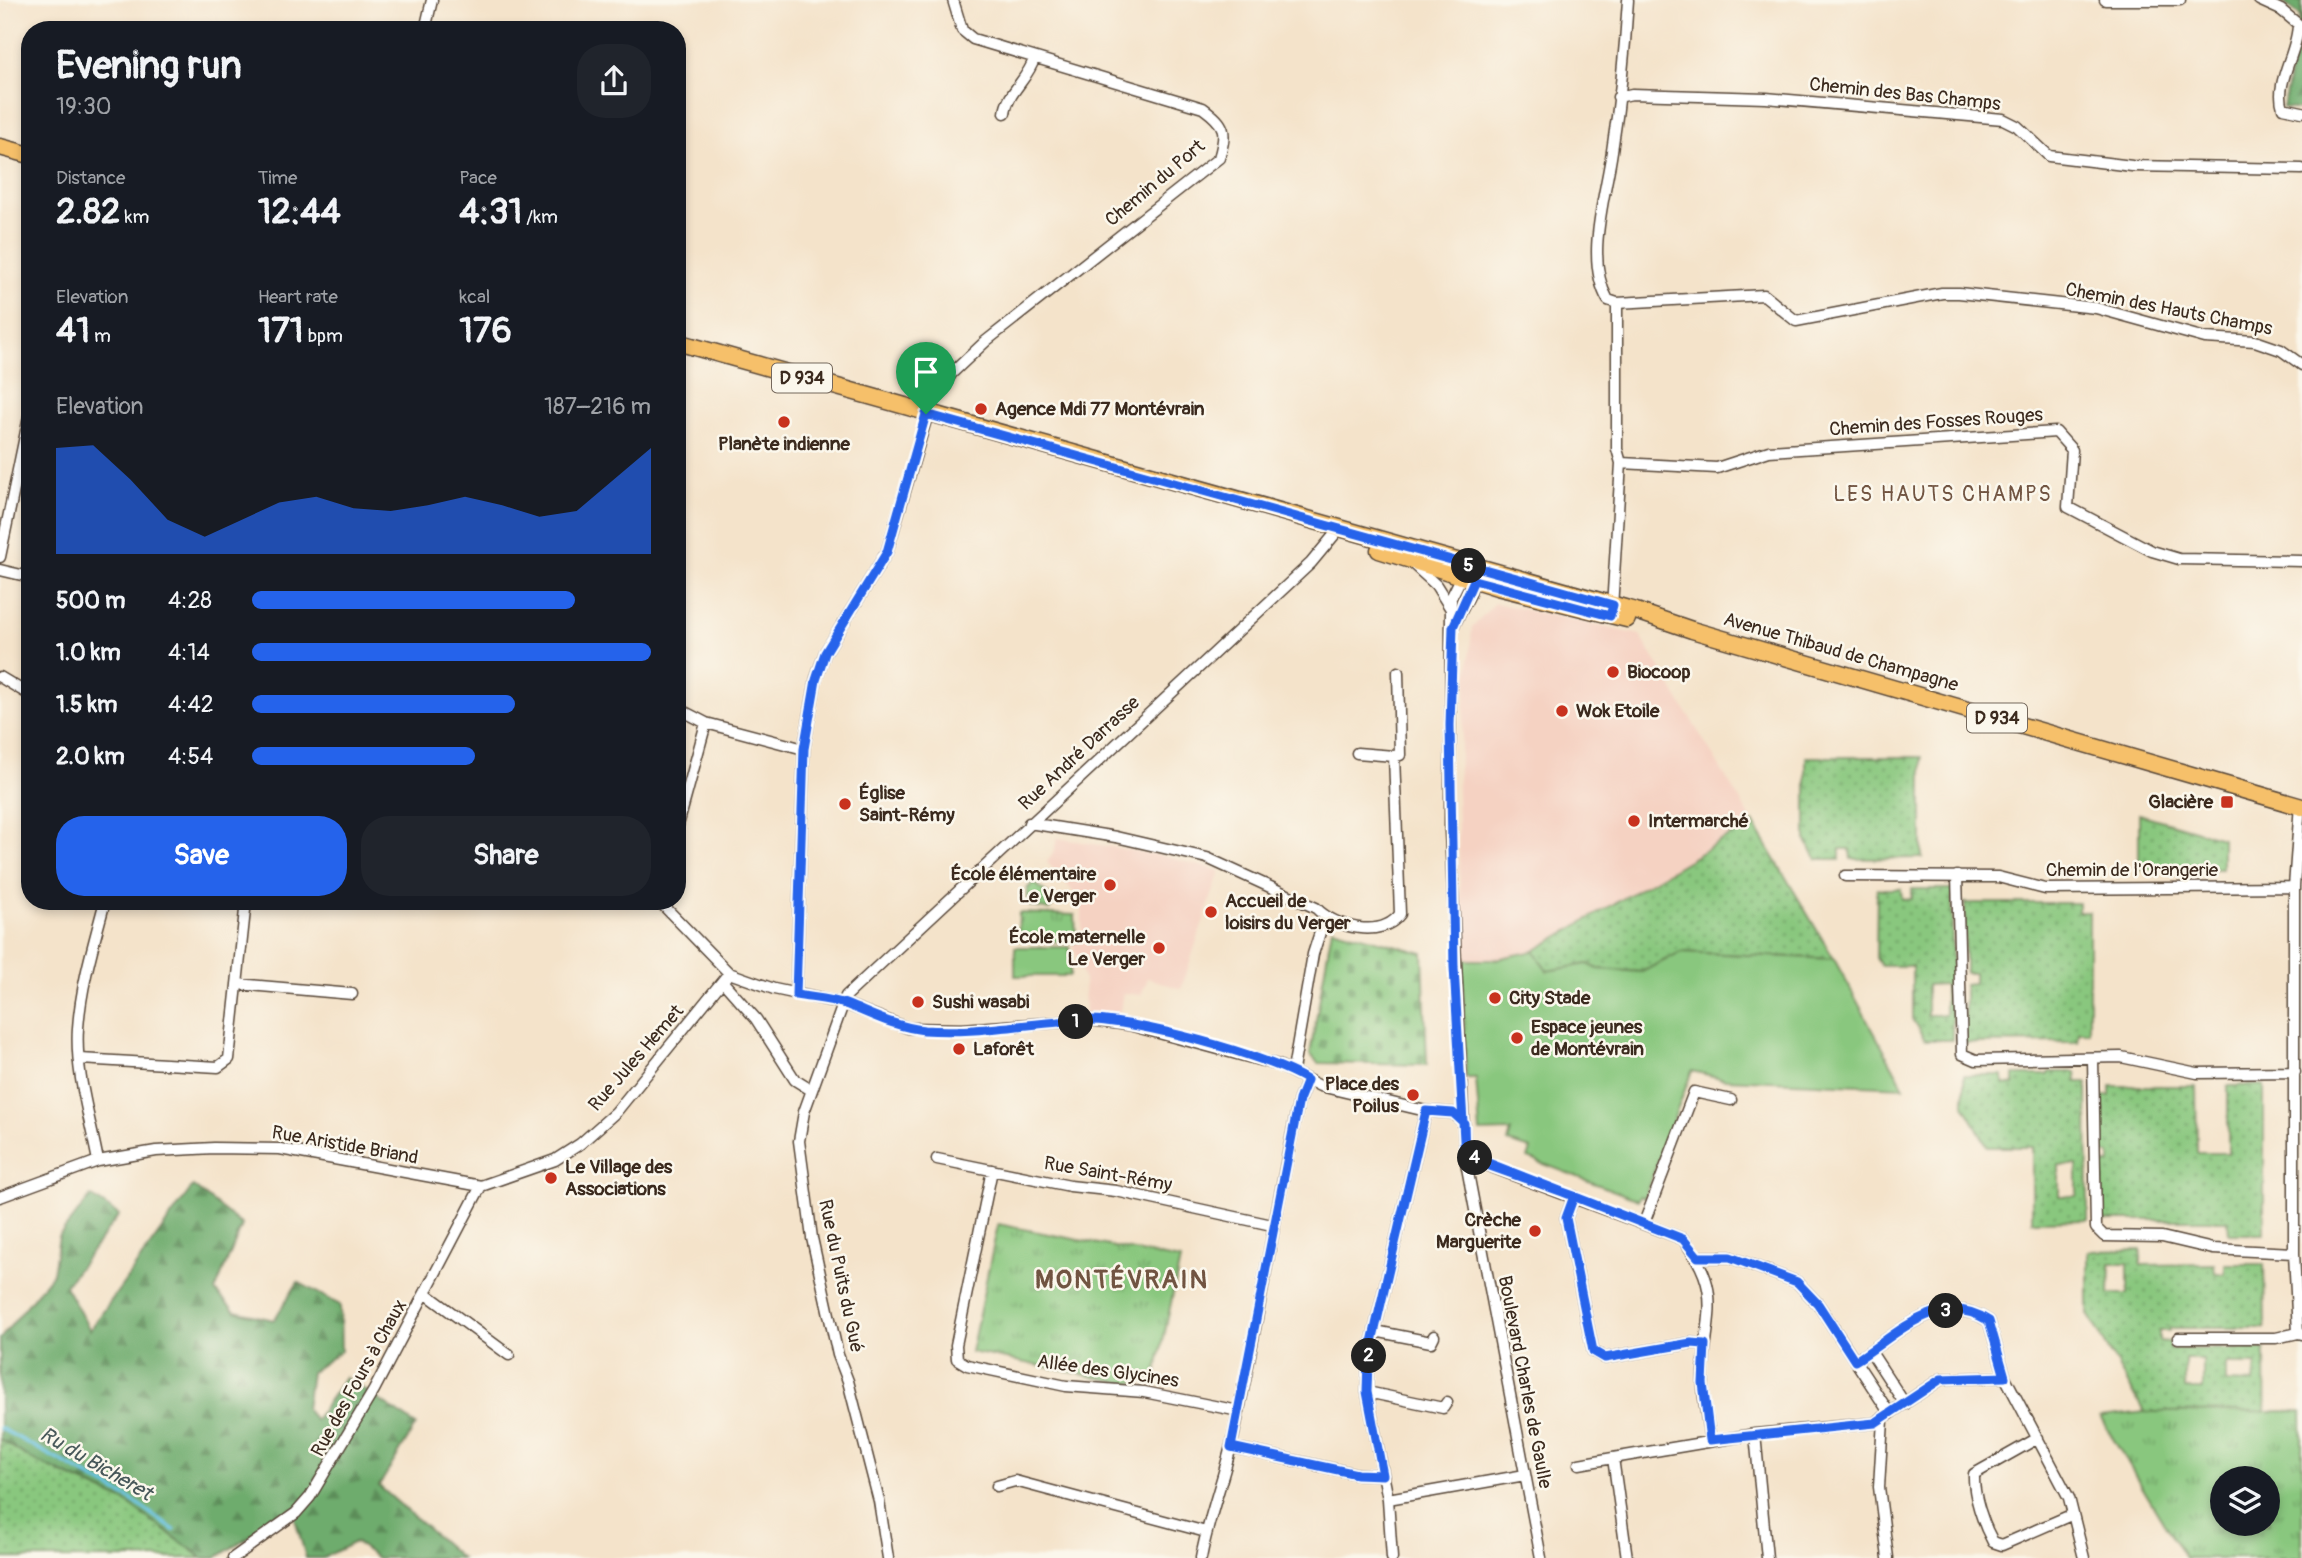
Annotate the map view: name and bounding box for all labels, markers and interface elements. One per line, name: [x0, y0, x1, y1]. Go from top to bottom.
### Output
text: Evening run: [56, 42, 242, 90]
button: share: [577, 44, 651, 118]
street label: Chemin des Bas Champs: [1808, 72, 2002, 116]
text: 19:30: [56, 92, 112, 121]
street label: Chemin du Port: [1100, 134, 1210, 232]
text: Distance: [56, 166, 125, 190]
text: Time: [258, 166, 297, 190]
text: Pace: [459, 166, 497, 190]
text: 2.82: [56, 190, 120, 234]
text: 12:44: [258, 190, 341, 234]
text: 4:31: [459, 190, 522, 234]
text: km: [120, 205, 149, 229]
text: /km: [522, 205, 558, 229]
street label: Chemin des Hauts Champs: [2063, 277, 2275, 341]
text: Elevation: [56, 285, 128, 309]
text: Heart rate: [258, 285, 338, 309]
text: kcal: [459, 285, 490, 309]
text: 41: [56, 309, 90, 353]
text: 171: [258, 309, 304, 353]
text: 176: [459, 309, 512, 353]
text: m: [90, 324, 111, 348]
text: bpm: [304, 324, 343, 348]
pin: [896, 342, 956, 414]
icon: arrive: [907, 353, 945, 391]
road number: D 934: [772, 364, 832, 392]
text: Elevation: [56, 392, 144, 421]
text: 187–216 m: [544, 392, 651, 421]
place label: Agence Mdi 77 Montévrain: [995, 397, 1205, 421]
marker: Agence Mdi 77 Montévrain: [973, 401, 989, 417]
street label: Chemin des Fosses Rouges: [1828, 403, 2044, 441]
marker: Planète indienne: [776, 414, 792, 430]
place label: Planète indienne: [718, 432, 851, 456]
district label: LES HAUTS CHAMPS: [1833, 481, 2053, 508]
pin: 5: [1452, 548, 1486, 584]
text: 5: [1463, 553, 1474, 577]
text: 500 m: [56, 586, 125, 615]
text: 4:28: [168, 586, 212, 615]
street label: Avenue Thibaud de Champagne: [1721, 607, 1962, 697]
text: 1.0 km: [56, 638, 121, 667]
text: 4:14: [168, 638, 210, 667]
place label: Biocoop: [1627, 660, 1691, 684]
marker: Biocoop: [1605, 664, 1621, 680]
text: 1.5 km: [56, 690, 118, 719]
text: 4:42: [168, 690, 214, 719]
street label: Rue André Darrasse: [1013, 690, 1145, 815]
place label: Wok Etoile: [1576, 699, 1660, 723]
marker: Wok Etoile: [1554, 703, 1570, 719]
road number: D 934: [1967, 704, 2027, 732]
text: 2.0 km: [56, 742, 125, 771]
text: 4:54: [168, 742, 213, 771]
place label: Église Saint-Rémy: [859, 781, 955, 827]
place label: Glacière: [2148, 790, 2214, 814]
marker: Glacière: [2219, 794, 2235, 810]
marker: Église Saint-Rémy: [837, 796, 853, 812]
place label: Intermarché: [1648, 809, 1749, 833]
marker: Intermarché: [1626, 813, 1642, 829]
button: Save: [56, 816, 347, 896]
button: Share: [361, 816, 651, 896]
street label: Chemin de l'Orangerie: [2046, 858, 2219, 882]
place label: École élémentaire Le Verger: [951, 862, 1097, 908]
marker: École élémentaire Le Verger: [1102, 877, 1118, 893]
place label: Accueil de loisirs du Verger: [1225, 889, 1351, 935]
marker: Accueil de loisirs du Verger: [1203, 904, 1219, 920]
place label: École maternelle Le Verger: [1009, 925, 1146, 971]
marker: École maternelle Le Verger: [1151, 940, 1167, 956]
place label: City Stade: [1509, 986, 1591, 1010]
place label: Sushi wasabi: [932, 990, 1030, 1014]
marker: City Stade: [1487, 990, 1503, 1006]
marker: Sushi wasabi: [910, 994, 926, 1010]
street label: Rue Jules Hemet: [583, 999, 689, 1116]
pin: 1: [1058, 1004, 1094, 1040]
text: 1: [1072, 1009, 1079, 1033]
place label: Espace jeunes de Montévrain: [1531, 1015, 1644, 1061]
marker: Espace jeunes de Montévrain: [1509, 1030, 1525, 1046]
place label: Laforêt: [973, 1037, 1035, 1061]
marker: Laforêt: [951, 1041, 967, 1057]
place label: Place des Poilus: [1325, 1072, 1399, 1118]
marker: Place des Poilus: [1405, 1087, 1421, 1103]
street label: Rue Aristide Briand: [270, 1120, 420, 1170]
pin: 4: [1458, 1140, 1492, 1176]
text: 4: [1469, 1145, 1480, 1169]
street label: Rue Saint-Rémy: [1042, 1151, 1174, 1197]
place label: Le Village des Associations: [565, 1155, 673, 1201]
marker: Le Village des Associations: [543, 1170, 559, 1186]
street label: Rue du Puits du Gué: [813, 1197, 869, 1355]
place label: Crèche Marguerite: [1436, 1208, 1522, 1254]
marker: Crèche Marguerite: [1527, 1223, 1543, 1239]
district label: MONTÉVRAIN: [1035, 1264, 1209, 1296]
street label: Boulevard Charles de Gaulle: [1493, 1273, 1558, 1491]
pin: 3: [1928, 1294, 1964, 1328]
street label: Rue des Fours à Chaux: [306, 1295, 412, 1461]
text: 3: [1940, 1298, 1951, 1322]
pin: 2: [1352, 1338, 1386, 1374]
text: 2: [1363, 1343, 1374, 1367]
street label: Allée des Glycines: [1036, 1349, 1181, 1393]
water label: Ru du Bicheret: [35, 1421, 159, 1508]
map controls: [2210, 1466, 2280, 1536]
button: layers: [2210, 1466, 2280, 1536]

